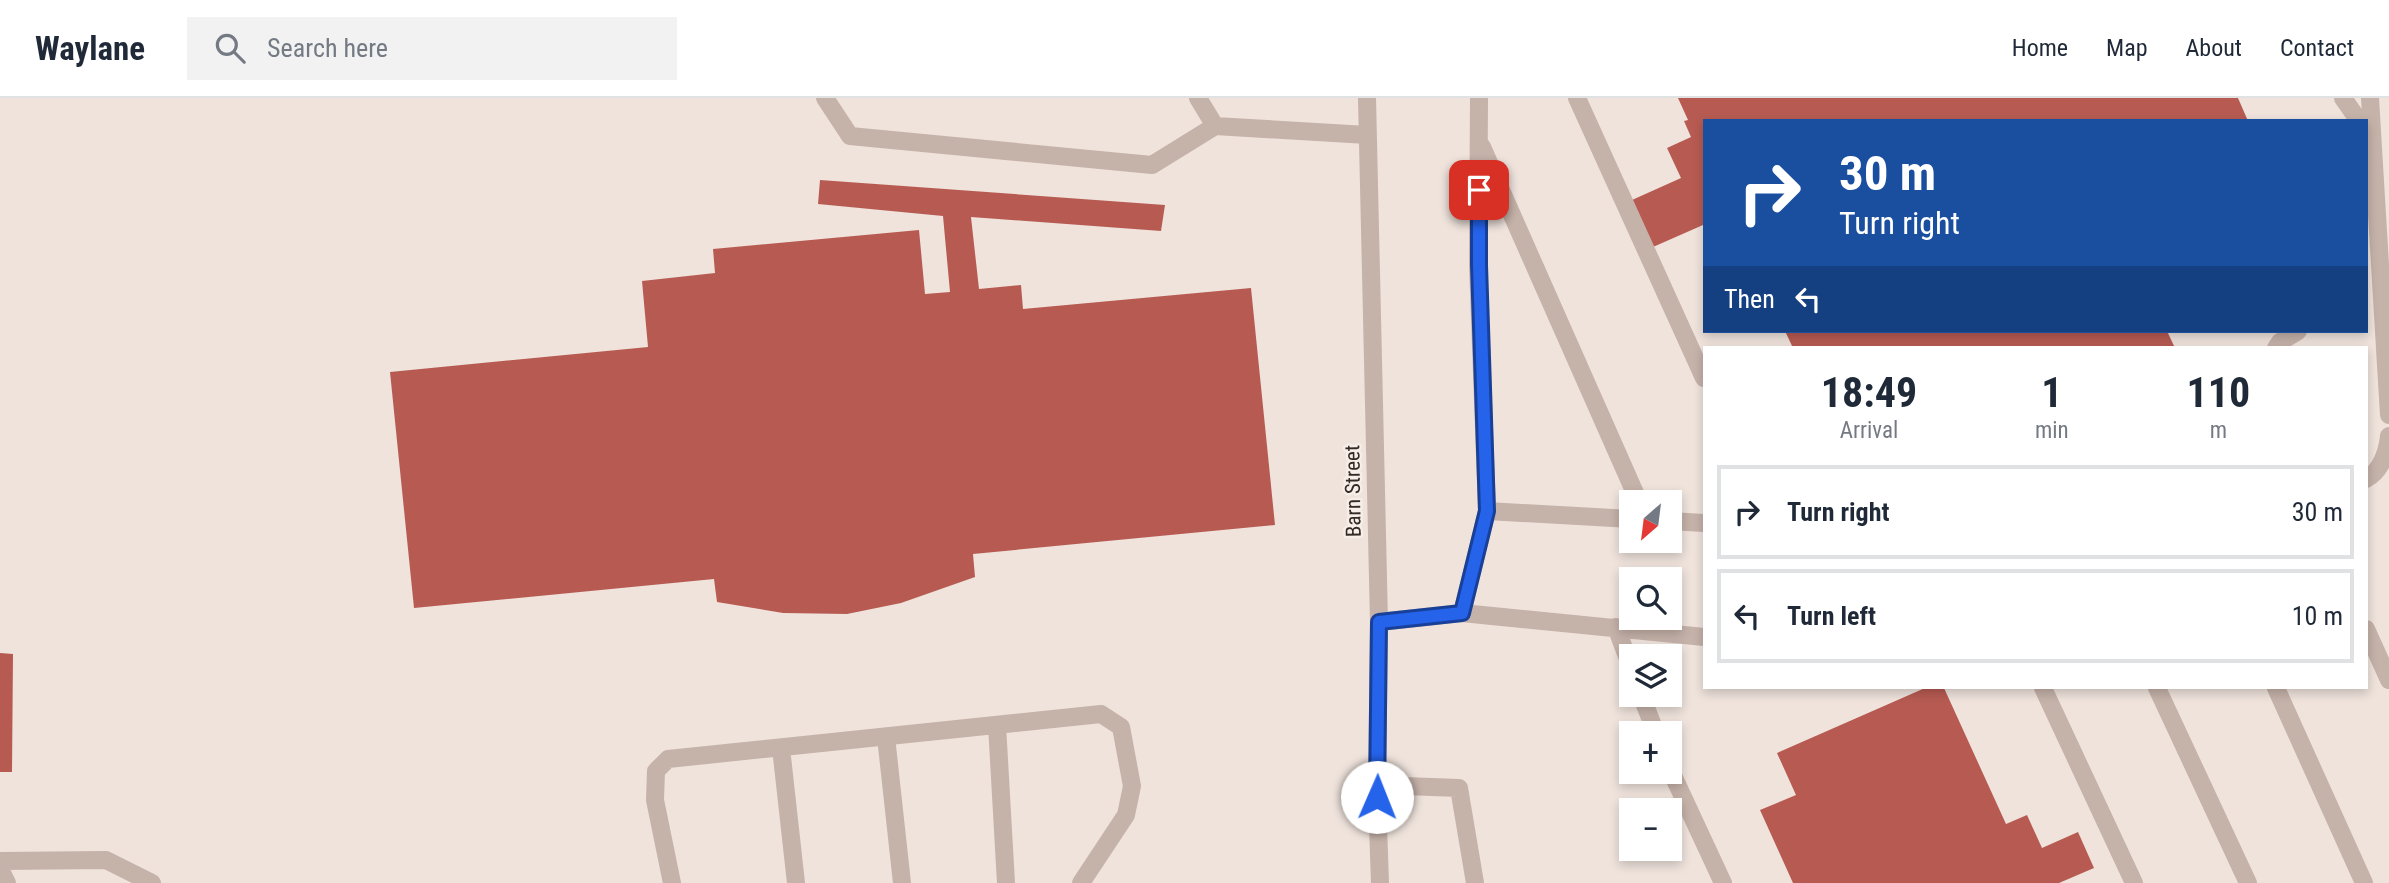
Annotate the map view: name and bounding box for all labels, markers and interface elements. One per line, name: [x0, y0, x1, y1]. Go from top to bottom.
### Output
search box: [187, 17, 677, 80]
text: Waylane: [35, 29, 145, 68]
icon: search: [211, 29, 249, 67]
text: Search here: [267, 33, 388, 63]
text: Home: [2012, 34, 2068, 62]
text: Map: [2106, 34, 2148, 62]
text: About: [2186, 34, 2242, 62]
text: Contact: [2280, 34, 2354, 62]
text: 30 m: [1839, 145, 1936, 202]
icon: right: [1724, 147, 1815, 238]
pin: [1449, 160, 1509, 220]
icon: arrive: [1460, 171, 1498, 209]
text: Turn right: [1839, 204, 1960, 242]
icon: left: [1789, 280, 1827, 318]
text: Then: [1724, 284, 1775, 314]
text: 18:49: [1821, 368, 1917, 417]
text: 1: [2041, 368, 2062, 417]
text: 110: [2186, 368, 2250, 417]
text: Arrival: [1840, 417, 1898, 444]
text: min: [2035, 417, 2069, 444]
text: m: [2210, 417, 2227, 444]
street label: Barn Street: [1340, 445, 1366, 537]
north arrow: [1619, 490, 1682, 553]
map controls: [1619, 490, 1682, 861]
icon: right: [1728, 493, 1766, 531]
text: Turn right: [1787, 497, 1889, 527]
text: 30 m: [2292, 497, 2343, 527]
button: search: [1619, 567, 1682, 630]
icon: left: [1728, 597, 1766, 635]
text: Turn left: [1787, 601, 1876, 631]
text: 10 m: [2292, 601, 2343, 631]
button: layers: [1619, 644, 1682, 707]
button: +: [1619, 721, 1682, 784]
position arrow: [1340, 760, 1414, 834]
button: −: [1619, 798, 1682, 861]

